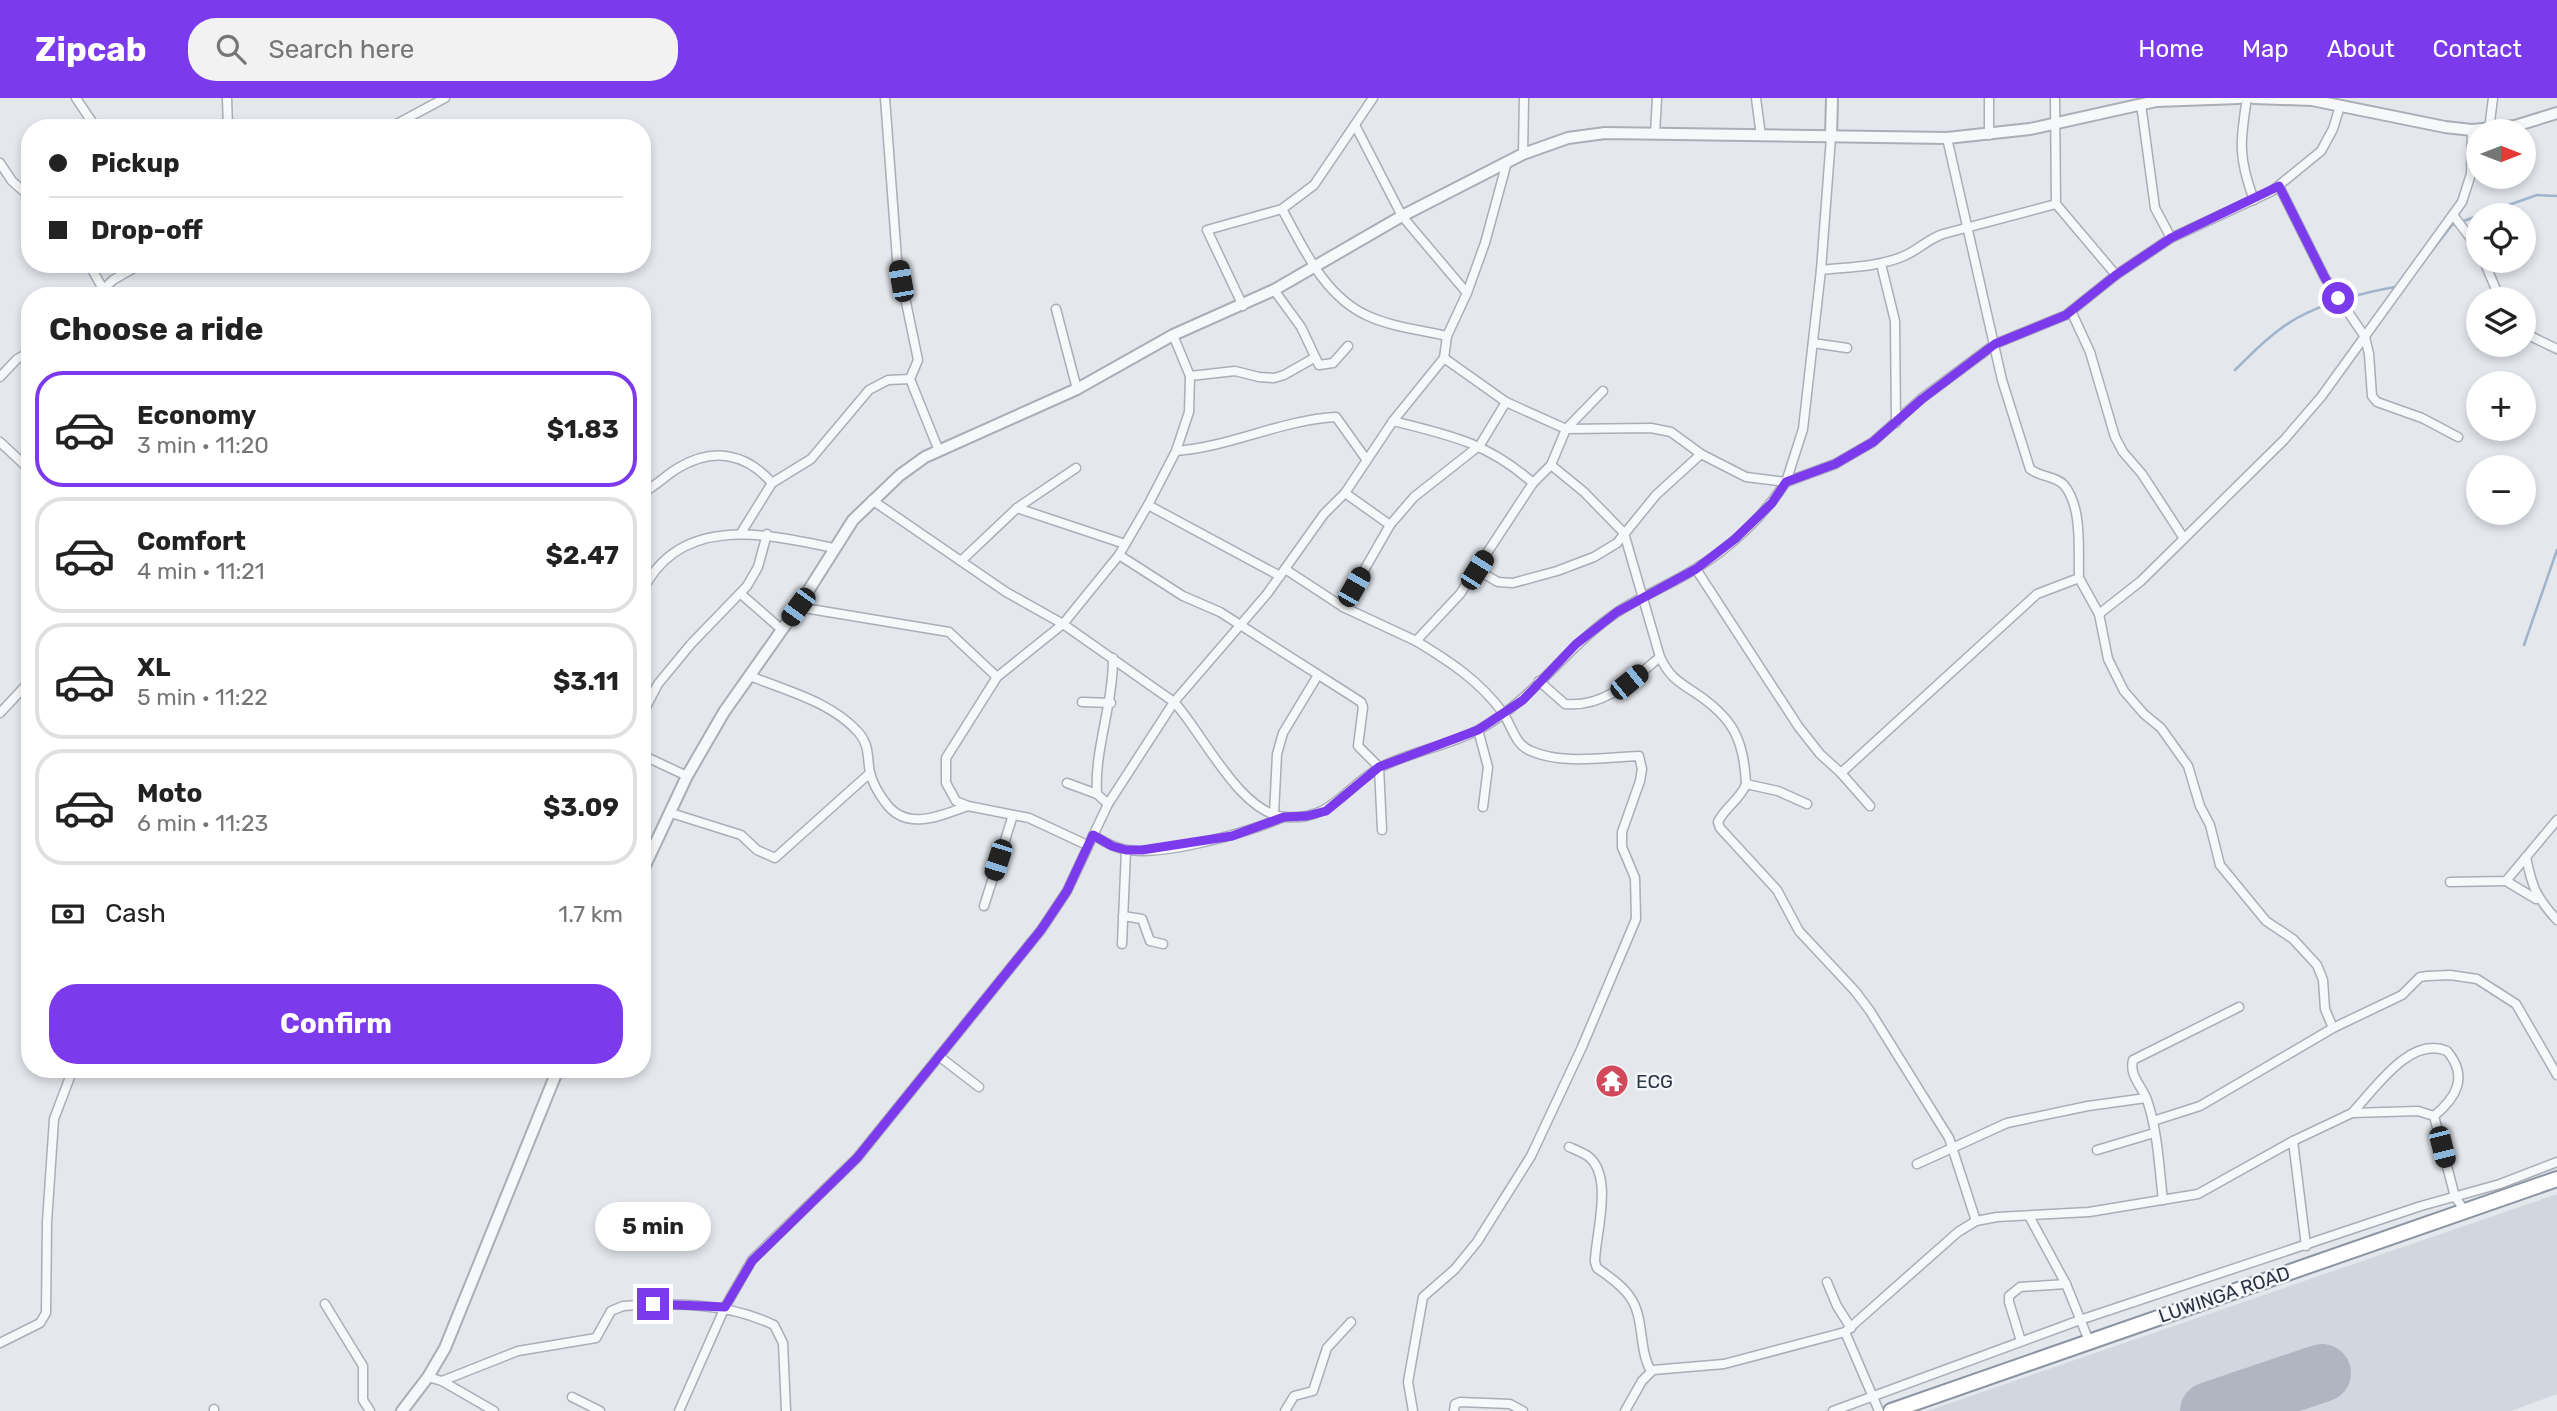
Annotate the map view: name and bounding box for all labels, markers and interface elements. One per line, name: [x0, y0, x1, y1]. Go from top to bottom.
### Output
search box: [188, 18, 678, 81]
text: Zipcab: [35, 30, 146, 69]
icon: search: [212, 30, 250, 68]
text: Search here: [268, 34, 414, 65]
text: Home: [2138, 35, 2204, 63]
text: Map: [2242, 35, 2289, 63]
text: About: [2327, 35, 2395, 63]
text: Contact: [2433, 35, 2522, 63]
north arrow: [2466, 119, 2536, 189]
map controls: [2466, 119, 2536, 525]
text: Pickup: [91, 148, 180, 179]
button: locate: [2466, 203, 2536, 273]
text: Drop-off: [91, 215, 203, 246]
car: [888, 258, 915, 304]
route start: [2322, 282, 2354, 314]
button: layers: [2466, 287, 2536, 357]
text: Choose a ride: [49, 310, 263, 348]
button: +: [2466, 371, 2536, 441]
icon: car: [53, 398, 116, 461]
text: Economy: [137, 400, 256, 431]
text: $1.83: [547, 414, 619, 445]
text: 3 min · 11:20: [137, 431, 269, 459]
button: −: [2466, 455, 2536, 525]
icon: car: [53, 524, 116, 587]
text: Comfort: [137, 526, 246, 557]
text: $2.47: [546, 540, 619, 571]
car: [1457, 547, 1498, 593]
text: 4 min · 11:21: [137, 557, 265, 585]
car: [1335, 564, 1374, 610]
car: [778, 584, 819, 630]
icon: car: [53, 650, 116, 713]
text: XL: [137, 652, 170, 683]
car: [1607, 661, 1652, 703]
text: $3.11: [553, 666, 619, 697]
text: 5 min · 11:22: [137, 683, 268, 711]
icon: car: [53, 776, 116, 839]
text: Moto: [137, 778, 202, 809]
text: $3.09: [543, 792, 619, 823]
text: 6 min · 11:23: [137, 809, 268, 837]
car: [982, 837, 1015, 883]
icon: cash: [49, 895, 87, 933]
text: Cash: [105, 898, 166, 929]
text: 1.7 km: [558, 900, 623, 928]
button: Confirm: [49, 984, 623, 1064]
temple icon: ECG: [1593, 1062, 1631, 1100]
place label: ECG: [1636, 1070, 1673, 1093]
car: [2427, 1124, 2458, 1170]
callout: 5 min: [595, 1202, 711, 1252]
text: 5 min: [622, 1212, 684, 1240]
street label: LUWINGA ROAD: [2155, 1261, 2293, 1328]
route end: [637, 1288, 669, 1320]

